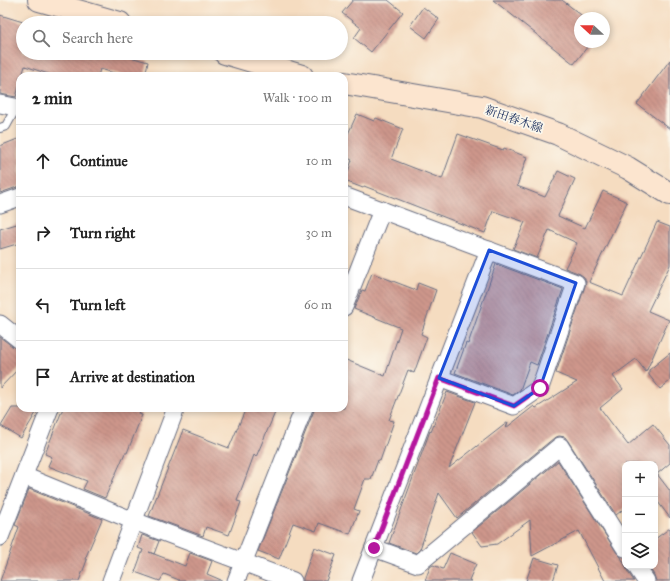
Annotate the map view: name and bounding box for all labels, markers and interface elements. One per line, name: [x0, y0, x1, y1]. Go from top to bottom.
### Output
north arrow: [574, 12, 610, 48]
search box: [16, 16, 348, 60]
icon: search: [30, 27, 52, 49]
text: Search here: [62, 29, 133, 47]
text: 2 min: [32, 88, 72, 109]
text: Walk · 100 m: [263, 90, 332, 106]
street label: 新田春木線: [483, 103, 545, 135]
icon: ahead: [32, 150, 54, 172]
text: Continue: [70, 152, 128, 170]
text: 10 m: [306, 153, 332, 169]
icon: right: [32, 222, 54, 244]
text: Turn right: [70, 224, 135, 242]
text: 30 m: [306, 225, 332, 241]
icon: left: [32, 294, 54, 316]
text: Turn left: [70, 296, 126, 314]
text: 60 m: [304, 297, 332, 313]
icon: arrive: [32, 366, 54, 388]
text: Arrive at destination: [70, 368, 195, 386]
route start: [531, 379, 549, 397]
map controls: [622, 461, 658, 569]
button: +: [622, 461, 658, 497]
button: −: [622, 497, 658, 533]
button: layers: [622, 533, 658, 569]
route end: [365, 539, 383, 557]

